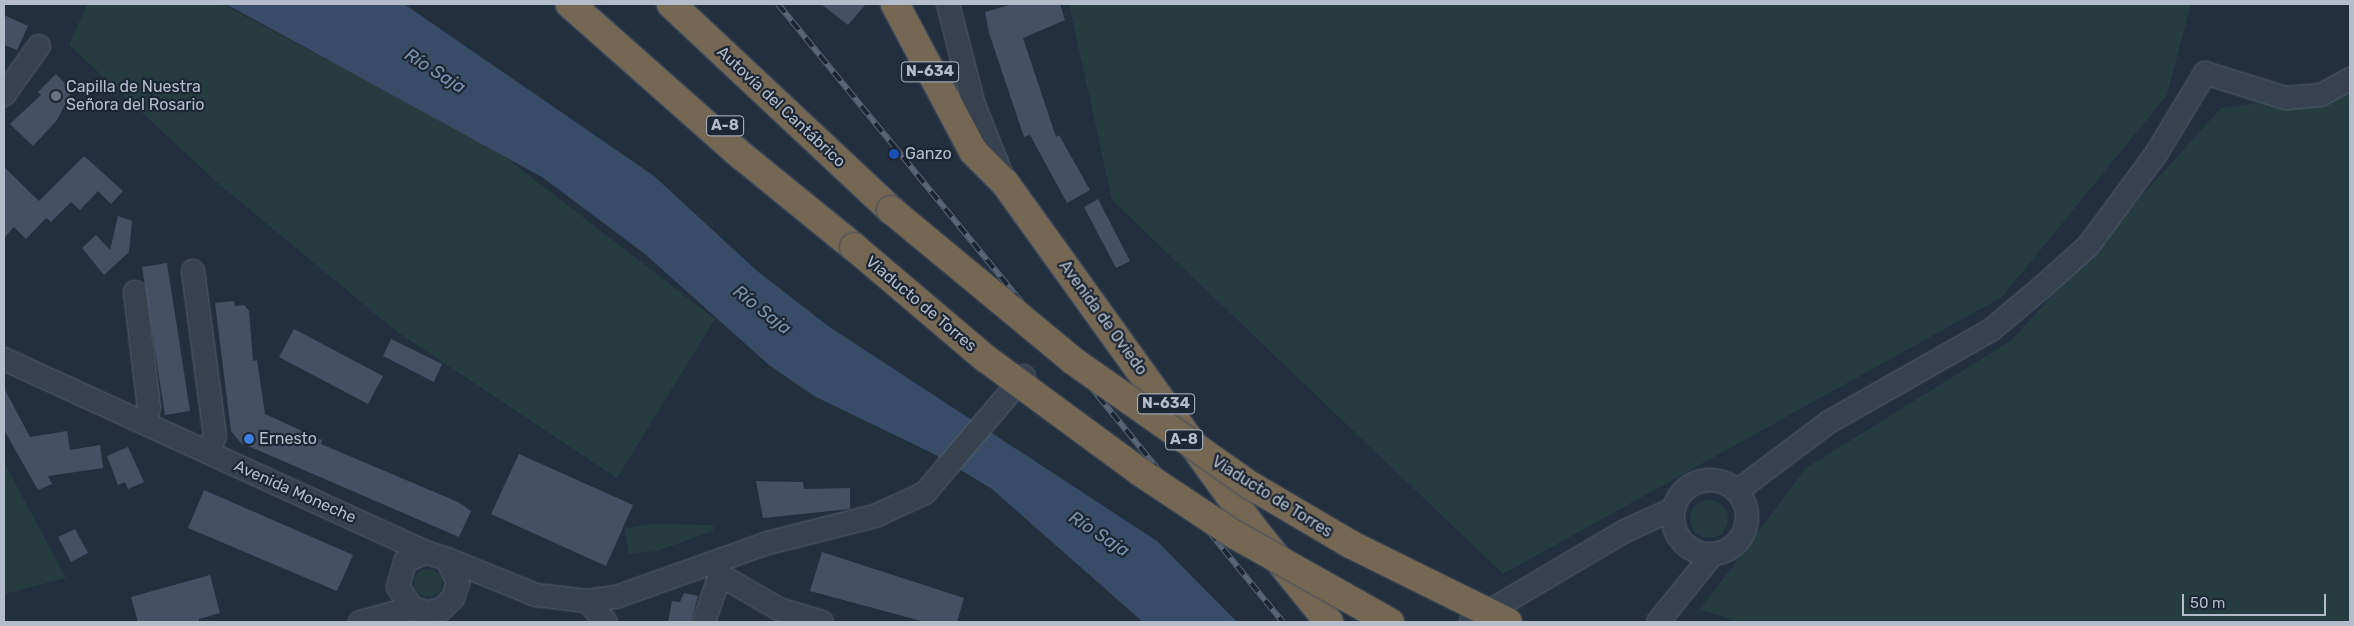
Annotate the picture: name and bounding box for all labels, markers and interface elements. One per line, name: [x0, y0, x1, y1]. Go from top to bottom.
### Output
street label: Autovía del Cantábrico: [713, 42, 849, 172]
water label: Río Saja: [401, 44, 469, 98]
road number: N-634: [900, 60, 960, 84]
place label: Capilla de Nuestra Señora del Rosario: [66, 77, 204, 115]
marker: Capilla de Nuestra Señora del Rosario: [50, 90, 62, 102]
road number: A-8: [705, 114, 745, 138]
place label: Ganzo: [905, 144, 952, 164]
marker: Ganzo: [887, 147, 901, 161]
street label: Viaducto de Torres: [862, 252, 980, 356]
street label: Avenida de Oviedo: [1055, 257, 1151, 379]
water label: Río Saja: [729, 281, 795, 339]
road number: N-634: [1136, 392, 1196, 416]
road number: A-8: [1164, 428, 1204, 452]
place label: Ernesto: [259, 429, 317, 449]
marker: Ernesto: [243, 433, 255, 445]
street label: Viaducto de Torres: [1208, 452, 1336, 542]
street label: Avenida Moneche: [231, 456, 359, 528]
water label: Río Saja: [1065, 506, 1133, 562]
scale bar: [2184, 584, 2328, 616]
text: 50 m: [2190, 594, 2225, 612]

